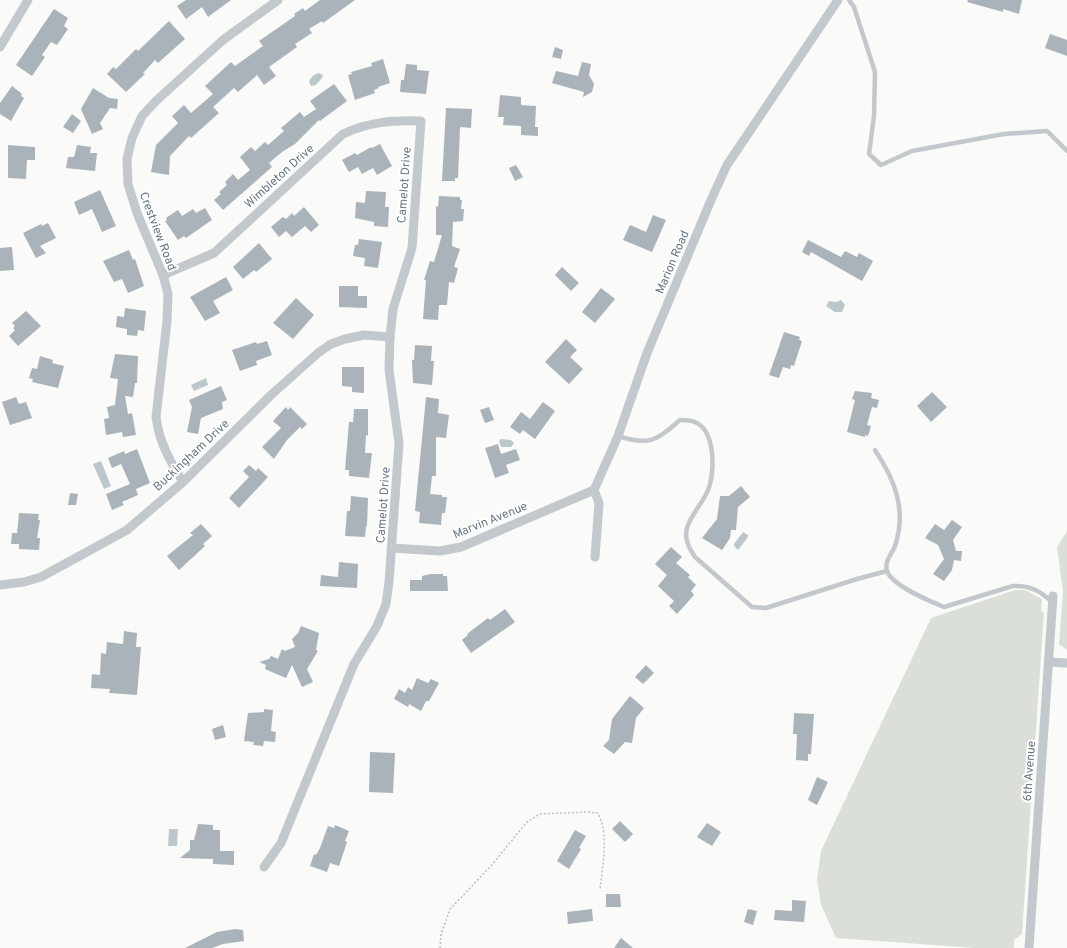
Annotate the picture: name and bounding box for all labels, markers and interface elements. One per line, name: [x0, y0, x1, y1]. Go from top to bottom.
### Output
street label: Wimbleton Drive: [241, 141, 318, 212]
street label: Camelot Drive: [394, 146, 416, 224]
street label: Crestview Road: [135, 190, 179, 273]
street label: Marion Road: [652, 228, 693, 297]
street label: Buckingham Drive: [150, 416, 233, 495]
street label: Camelot Drive: [373, 466, 395, 544]
street label: Marvin Avenue: [451, 499, 530, 543]
street label: 6th Avenue: [1020, 740, 1040, 802]

